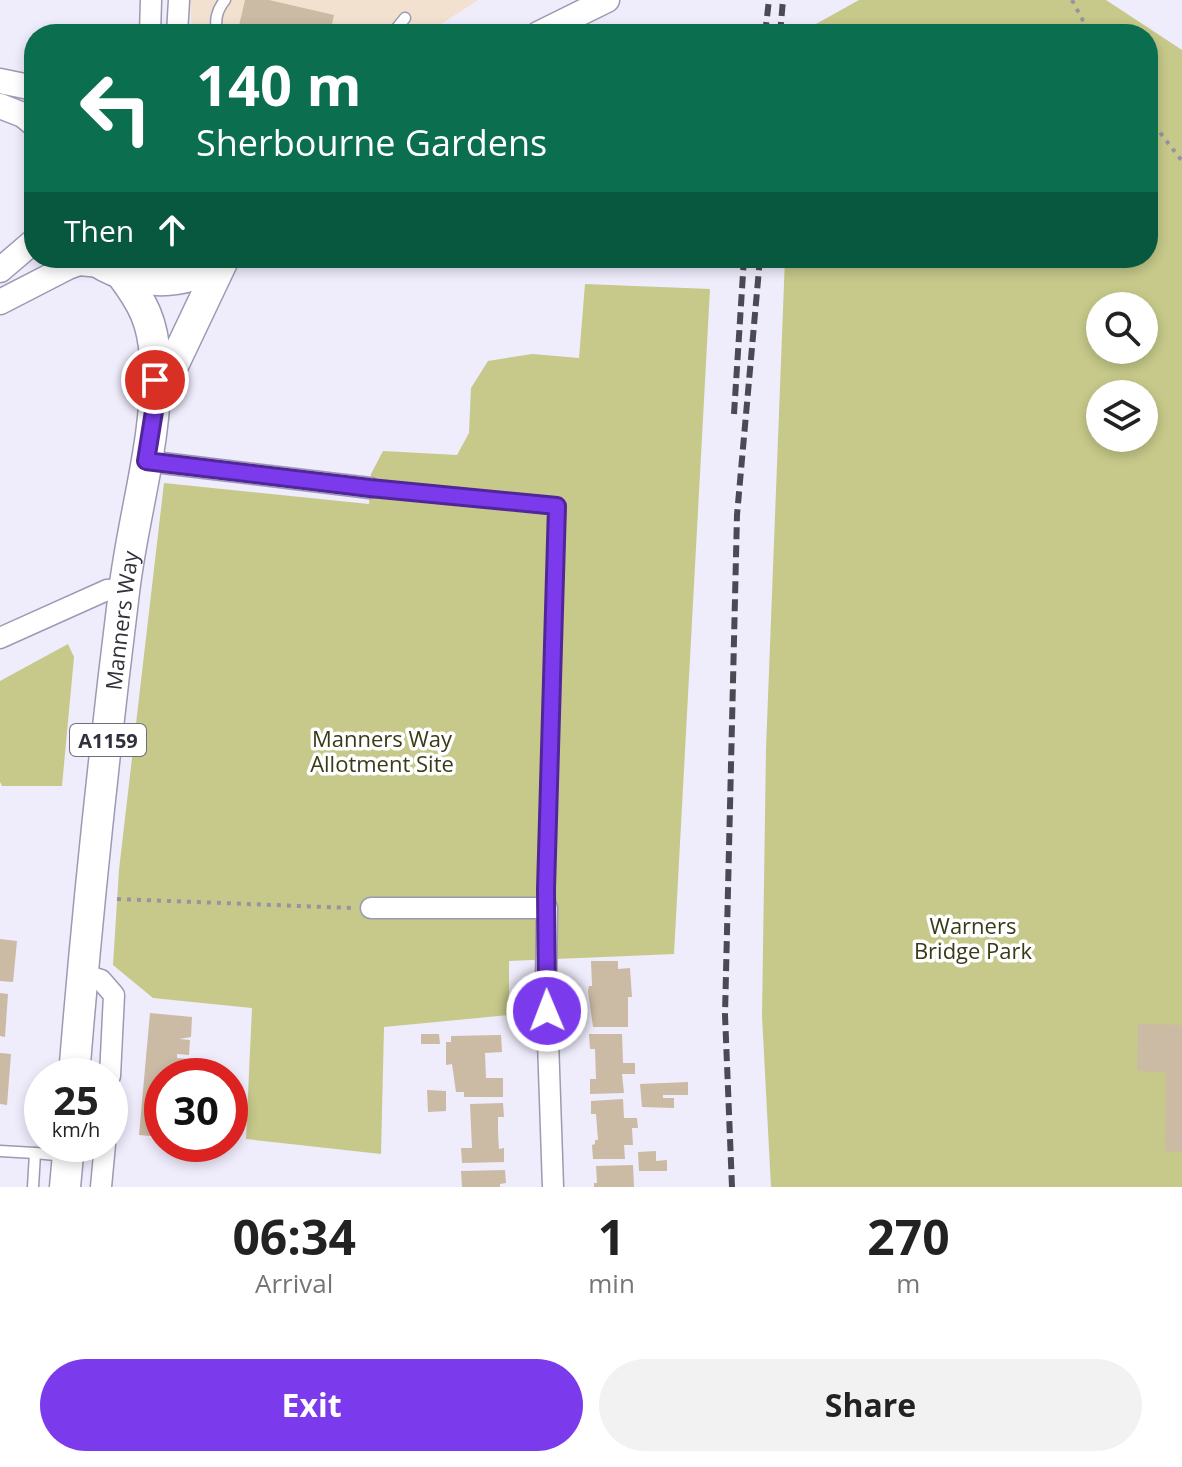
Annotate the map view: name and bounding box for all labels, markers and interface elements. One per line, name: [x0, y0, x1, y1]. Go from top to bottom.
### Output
text: 140 m: [196, 46, 362, 122]
icon: left: [64, 56, 168, 160]
text: Sherbourne Gardens: [196, 118, 547, 167]
icon: ahead: [150, 208, 194, 252]
text: Then: [64, 210, 134, 251]
map controls: [1086, 292, 1158, 452]
button: search: [1086, 292, 1158, 364]
pin: [121, 346, 189, 414]
icon: arrive: [133, 358, 177, 402]
button: layers: [1086, 380, 1158, 452]
street label: Manners Way: [97, 548, 145, 692]
park label: Manners Way Allotment Site: [310, 723, 454, 778]
road number: A1159: [70, 724, 146, 756]
park label: Warners Bridge Park: [914, 910, 1033, 965]
position arrow: [505, 969, 589, 1053]
speed limit sign: 30: [144, 1058, 248, 1162]
text: 25: [53, 1072, 99, 1127]
text: km/h: [52, 1116, 100, 1143]
text: 06:34: [232, 1204, 356, 1269]
text: 1: [598, 1204, 625, 1269]
text: 270: [867, 1204, 950, 1269]
text: Arrival: [255, 1265, 333, 1301]
text: min: [588, 1265, 635, 1301]
text: m: [896, 1265, 920, 1301]
button: Exit: [40, 1359, 583, 1451]
button: Share: [599, 1359, 1142, 1451]

